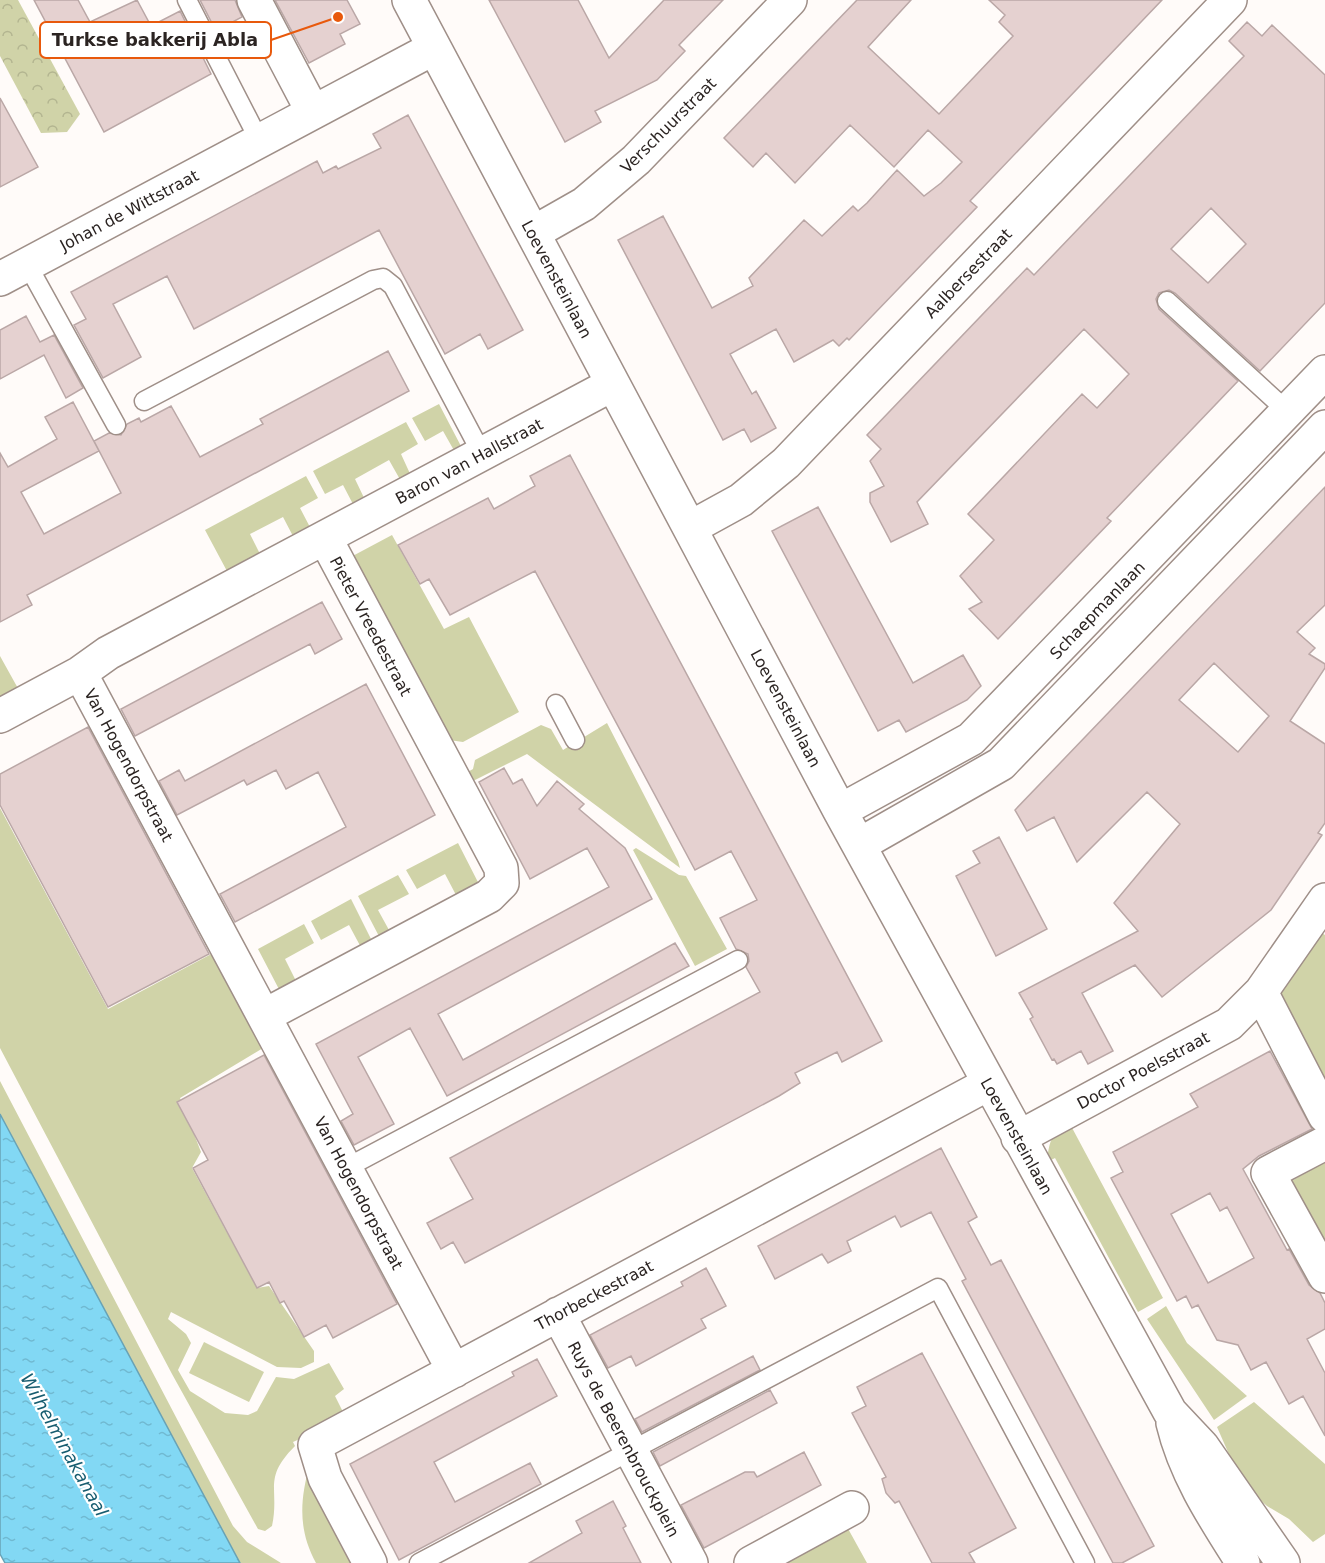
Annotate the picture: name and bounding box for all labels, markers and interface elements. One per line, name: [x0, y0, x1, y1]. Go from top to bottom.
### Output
callout: Turkse bakkerij Abla: [40, 22, 271, 58]
text: Turkse bakkerij Abla: [52, 29, 258, 50]
street label: Verschuurstraat: [617, 74, 720, 177]
street label: Johan de Wittstraat: [56, 166, 202, 256]
street label: Loevensteinlaan: [517, 217, 596, 342]
street label: Aalbersestraat: [921, 225, 1016, 322]
street label: Baron van Hallstraat: [392, 414, 546, 508]
street label: Pieter Vreedestraat: [326, 553, 415, 699]
street label: Schaepmanlaan: [1046, 557, 1149, 663]
street label: Loevensteinlaan: [746, 646, 825, 771]
street label: Van Hogendorpstraat: [80, 686, 177, 845]
street label: Doctor Poelsstraat: [1074, 1027, 1213, 1113]
street label: Loevensteinlaan: [977, 1074, 1057, 1198]
street label: Van Hogendorpstraat: [310, 1114, 407, 1273]
street label: Thorbeckestraat: [531, 1256, 656, 1335]
street label: Ruys de Beerenbrouckplein: [564, 1338, 683, 1540]
water label: Wilhelminakanaal: [16, 1370, 112, 1520]

